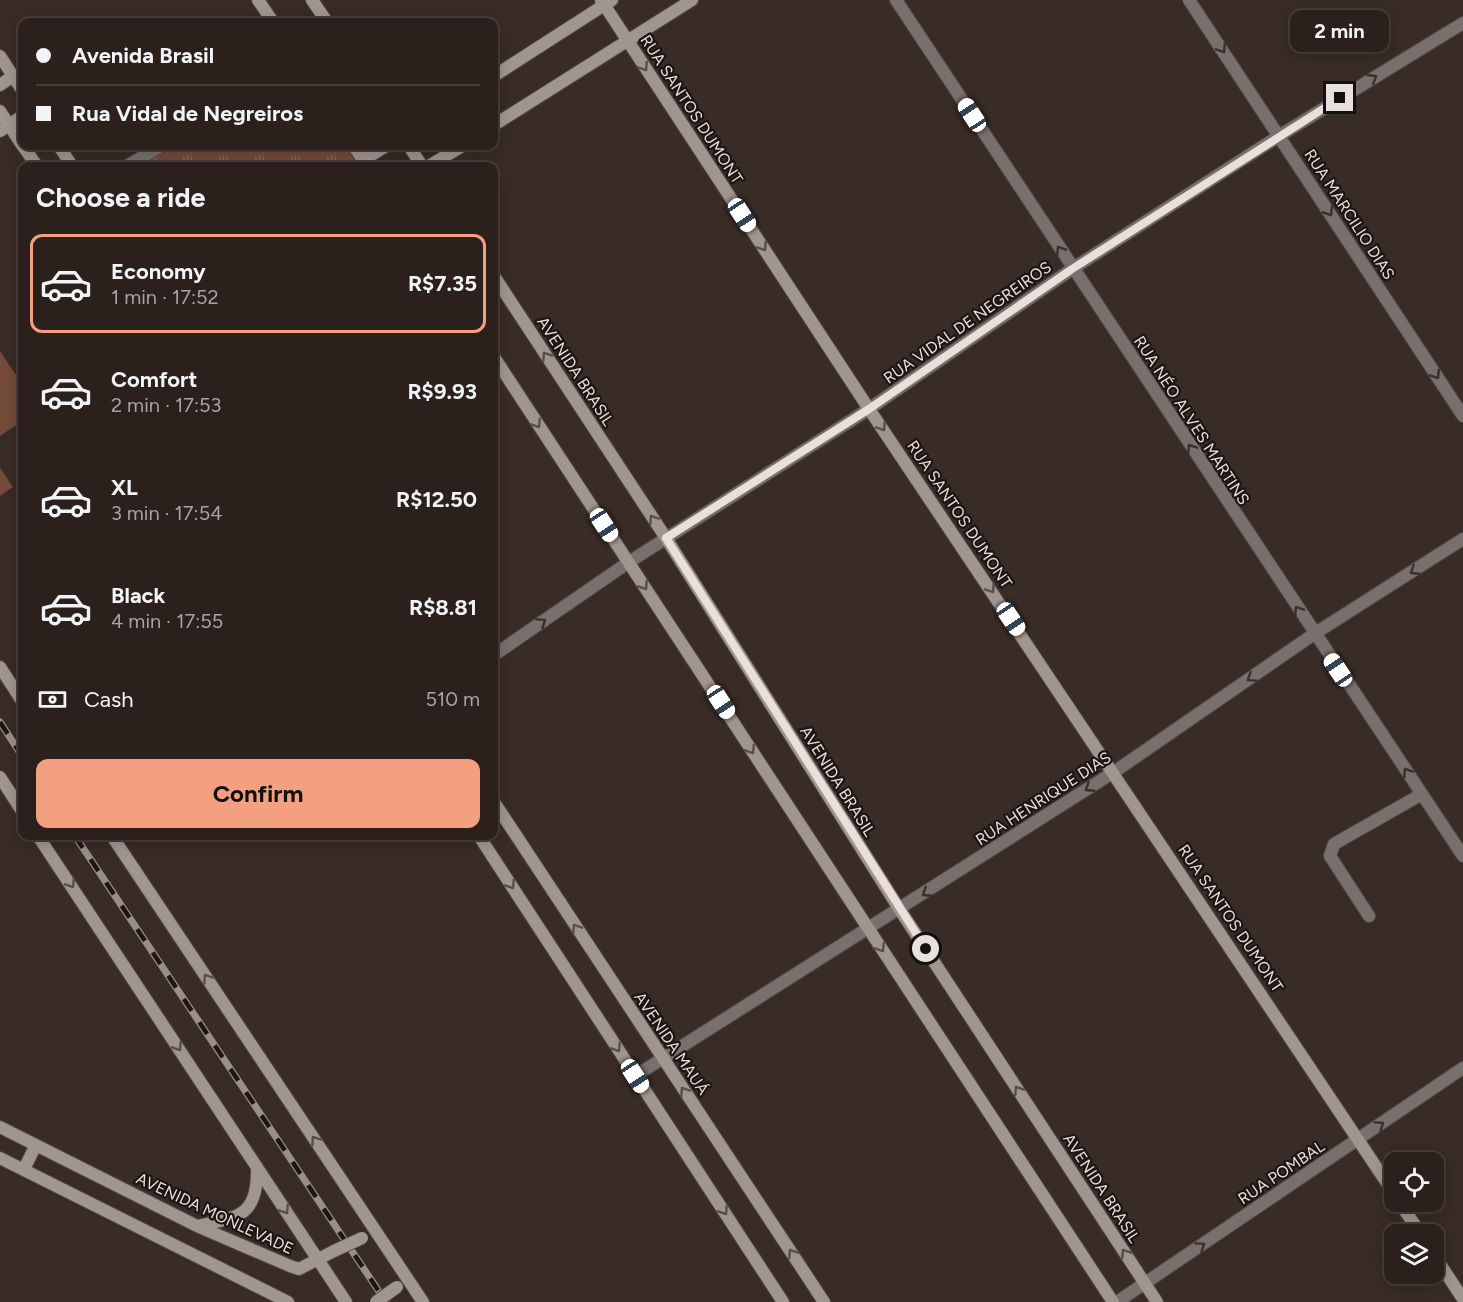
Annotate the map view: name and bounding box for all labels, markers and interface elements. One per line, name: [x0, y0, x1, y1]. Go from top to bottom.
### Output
callout: 2 min: [1290, 11, 1390, 53]
text: 2 min: [1314, 19, 1365, 43]
street label: RUA SANTOS DUMONT: [636, 31, 747, 187]
text: Avenida Brasil: [72, 42, 214, 69]
one-way arrow: [1215, 42, 1226, 53]
one-way arrow: [637, 60, 648, 71]
one-way arrow: [1367, 74, 1377, 86]
route end: [1326, 84, 1353, 111]
car: [955, 95, 989, 135]
text: Rua Vidal de Negreiros: [72, 100, 303, 127]
street label: RUA MARCILIO DIAS: [1300, 146, 1399, 283]
text: Choose a ride: [36, 181, 205, 214]
car: [725, 195, 759, 235]
one-way arrow: [1322, 205, 1333, 216]
one-way arrow: [756, 240, 767, 251]
one-way arrow: [1056, 246, 1067, 257]
icon: car: [39, 257, 93, 311]
street label: RUA VIDAL DE NEGREIROS: [880, 257, 1055, 388]
text: Economy: [111, 258, 206, 285]
text: R$7.35: [408, 270, 477, 297]
text: 1 min · 17:52: [111, 285, 219, 309]
street label: AVENIDA BRASIL: [533, 313, 618, 430]
street label: RUA NÉO ALVES MARTINS: [1130, 332, 1253, 508]
one-way arrow: [542, 352, 553, 363]
icon: car: [39, 365, 93, 419]
text: Comfort: [111, 366, 197, 393]
one-way arrow: [1429, 368, 1440, 379]
text: R$9.93: [407, 378, 477, 405]
text: 2 min · 17:53: [111, 393, 221, 417]
one-way arrow: [530, 417, 541, 428]
one-way arrow: [875, 421, 886, 432]
street label: RUA SANTOS DUMONT: [903, 437, 1016, 592]
one-way arrow: [1186, 444, 1198, 454]
icon: car: [39, 473, 93, 527]
text: XL: [111, 474, 138, 501]
text: R$12.50: [396, 486, 477, 513]
text: 3 min · 17:54: [111, 501, 223, 525]
car: [587, 505, 621, 545]
one-way arrow: [649, 515, 660, 526]
one-way arrow: [1410, 564, 1421, 575]
one-way arrow: [637, 580, 648, 591]
icon: car: [39, 581, 93, 635]
text: Black: [111, 582, 165, 609]
one-way arrow: [984, 582, 995, 593]
text: R$8.81: [409, 594, 477, 621]
car: [993, 599, 1029, 639]
one-way arrow: [1294, 606, 1305, 617]
text: 4 min · 17:55: [111, 609, 223, 633]
one-way arrow: [535, 618, 546, 629]
car: [1320, 650, 1356, 690]
one-way arrow: [1246, 671, 1257, 682]
car: [704, 682, 738, 722]
icon: cash: [36, 683, 69, 716]
text: Cash: [84, 686, 134, 713]
text: 510 m: [425, 687, 480, 711]
street label: AVENIDA BRASIL: [796, 723, 879, 840]
one-way arrow: [744, 743, 755, 754]
street label: RUA HENRIQUE DIAS: [972, 747, 1115, 849]
button: Confirm: [36, 759, 480, 828]
one-way arrow: [1403, 768, 1414, 779]
one-way arrow: [1085, 780, 1096, 791]
street label: RUA SANTOS DUMONT: [1174, 841, 1287, 996]
one-way arrow: [63, 878, 74, 889]
one-way arrow: [503, 878, 514, 889]
one-way arrow: [921, 886, 932, 897]
one-way arrow: [572, 924, 584, 934]
route start: [912, 935, 939, 962]
one-way arrow: [874, 941, 885, 952]
one-way arrow: [202, 974, 214, 984]
street label: AVENIDA MAUÁ: [630, 988, 713, 1098]
one-way arrow: [171, 1040, 182, 1051]
one-way arrow: [610, 1041, 621, 1052]
car: [618, 1056, 652, 1096]
one-way arrow: [680, 1086, 691, 1097]
one-way arrow: [1014, 1086, 1025, 1097]
one-way arrow: [1373, 1121, 1384, 1132]
street label: AVENIDA BRASIL: [1059, 1130, 1144, 1247]
one-way arrow: [311, 1136, 322, 1147]
street label: RUA POMBAL: [1234, 1136, 1329, 1208]
map controls: [1384, 1152, 1444, 1284]
button: locate: [1384, 1152, 1444, 1212]
street label: AVENIDA MONLEVADE: [133, 1169, 296, 1258]
one-way arrow: [278, 1204, 290, 1214]
one-way arrow: [716, 1205, 728, 1215]
button: layers: [1384, 1224, 1444, 1284]
one-way arrow: [1194, 1242, 1205, 1253]
one-way arrow: [787, 1249, 799, 1259]
one-way arrow: [1121, 1249, 1132, 1260]

